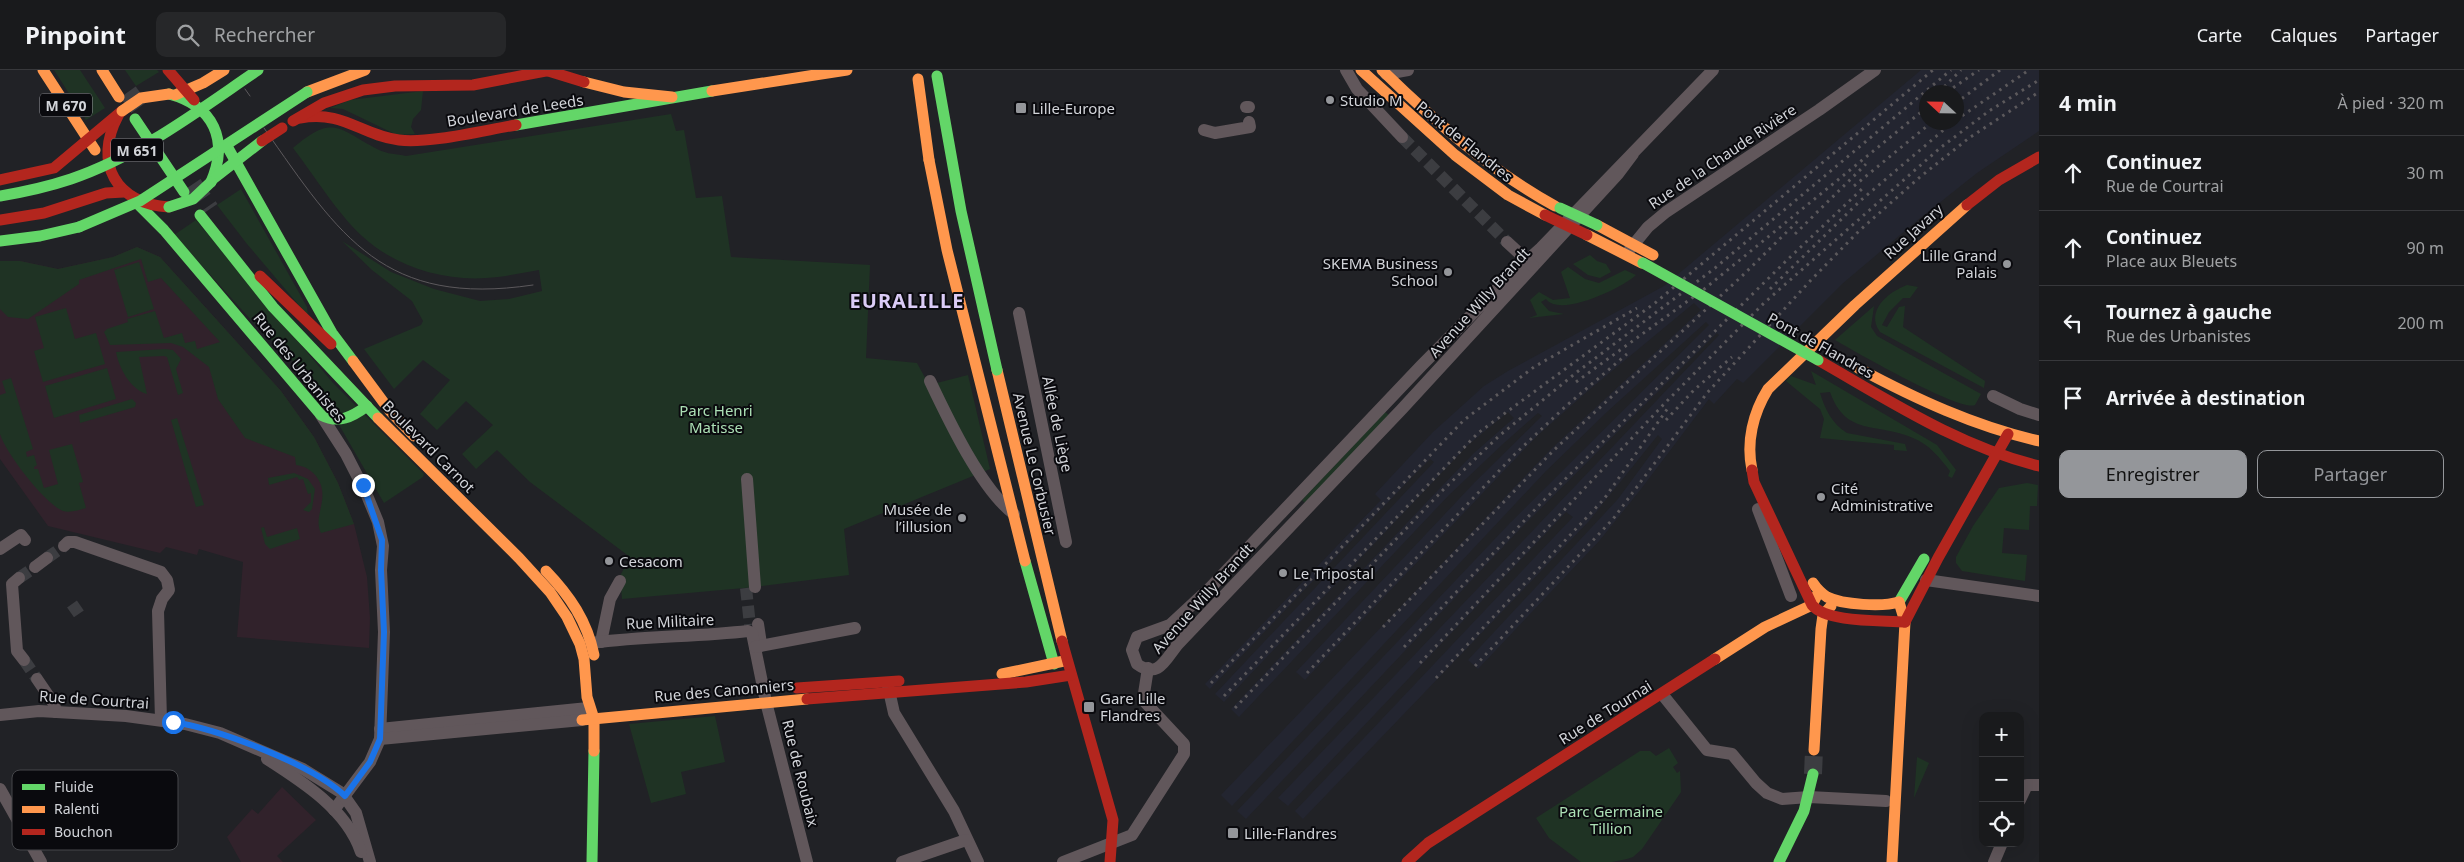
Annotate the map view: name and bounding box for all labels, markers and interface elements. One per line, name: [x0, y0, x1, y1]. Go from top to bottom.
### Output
search box: [156, 12, 506, 57]
text: Pinpoint: [25, 18, 126, 51]
icon: search: [174, 21, 202, 49]
text: Rechercher: [214, 22, 315, 48]
text: Carte: [2197, 23, 2242, 47]
text: Calques: [2270, 23, 2337, 47]
text: Partager: [2365, 23, 2439, 47]
north arrow: [1919, 85, 1964, 130]
street label: Boulevard de Leeds: [445, 89, 585, 131]
text: 4 min: [2059, 89, 2117, 117]
place label: Studio M: [1340, 90, 1403, 110]
text: À pied · 320 m: [2338, 92, 2444, 114]
road number: M 670: [40, 94, 92, 116]
marker: Studio M: [1324, 94, 1336, 106]
street label: Pont de Flandres: [1413, 96, 1517, 186]
place label: Lille-Europe: [1032, 98, 1115, 118]
street label: Rue de la Chaude Rivière: [1644, 99, 1800, 213]
marker: Lille-Europe: [1014, 101, 1028, 115]
road number: M 651: [111, 138, 163, 162]
text: Continuez: [2106, 149, 2202, 175]
icon: ahead: [2059, 159, 2087, 187]
text: 30 m: [2407, 162, 2444, 184]
text: Rue de Courtrai: [2106, 175, 2224, 197]
street label: Rue Javary: [1879, 199, 1947, 263]
text: Continuez: [2106, 224, 2202, 250]
icon: ahead: [2059, 234, 2087, 262]
text: 90 m: [2407, 237, 2444, 259]
street label: Avenue Willy Brandt: [1424, 242, 1534, 361]
place label: Lille Grand Palais: [1921, 245, 1997, 282]
text: Place aux Bleuets: [2106, 250, 2237, 272]
place label: SKEMA Business School: [1323, 253, 1438, 290]
marker: Lille Grand Palais: [2001, 258, 2013, 270]
marker: SKEMA Business School: [1442, 266, 1454, 278]
district label: EURALILLE: [850, 287, 964, 314]
text: Tournez à gauche: [2106, 299, 2272, 325]
street label: Rue des Urbanistes: [249, 308, 351, 426]
street label: Pont de Flandres: [1764, 308, 1878, 382]
icon: left: [2059, 309, 2087, 337]
text: 200 m: [2397, 312, 2444, 334]
text: Rue des Urbanistes: [2106, 325, 2251, 347]
street label: Allée de Liège: [1038, 374, 1078, 474]
icon: arrive: [2059, 384, 2087, 412]
text: Arrivée à destination: [2106, 385, 2305, 411]
street label: Avenue Le Corbusier: [1009, 391, 1061, 537]
street label: Boulevard Carnot: [378, 395, 480, 497]
park label: Parc Henri Matisse: [679, 400, 753, 437]
button: Enregistrer: [2059, 450, 2247, 498]
button: Partager: [2257, 450, 2444, 498]
route end: [352, 474, 375, 497]
place label: Cité Administrative: [1831, 478, 1933, 515]
marker: Cité Administrative: [1815, 491, 1827, 503]
place label: Musée de l’illusion: [883, 499, 952, 536]
marker: Musée de l’illusion: [956, 512, 968, 524]
street label: Avenue Willy Brandt: [1147, 538, 1257, 657]
place label: Cesacom: [619, 551, 683, 571]
marker: Cesacom: [603, 555, 615, 567]
place label: Le Tripostal: [1293, 563, 1374, 583]
marker: Le Tripostal: [1277, 567, 1289, 579]
street label: Rue Militaire: [625, 609, 715, 633]
street label: Rue des Canonniers: [653, 674, 795, 706]
street label: Rue de Tournai: [1555, 675, 1655, 749]
street label: Rue de Courtrai: [38, 685, 150, 713]
place label: Gare Lille Flandres: [1100, 688, 1166, 725]
marker: Gare Lille Flandres: [1082, 700, 1096, 714]
route start: [162, 711, 185, 734]
map controls: [1979, 712, 2024, 847]
button: +: [1979, 712, 2024, 757]
street label: Rue de Roubaix: [778, 717, 824, 829]
button: −: [1979, 757, 2024, 802]
legend: [12, 770, 178, 850]
text: Fluide: [54, 777, 94, 796]
text: Ralenti: [54, 799, 99, 818]
park label: Parc Germaine Tillion: [1559, 801, 1663, 838]
button: locate: [1979, 802, 2024, 847]
text: Bouchon: [54, 822, 113, 841]
place label: Lille-Flandres: [1244, 823, 1337, 843]
marker: Lille-Flandres: [1226, 826, 1240, 840]

